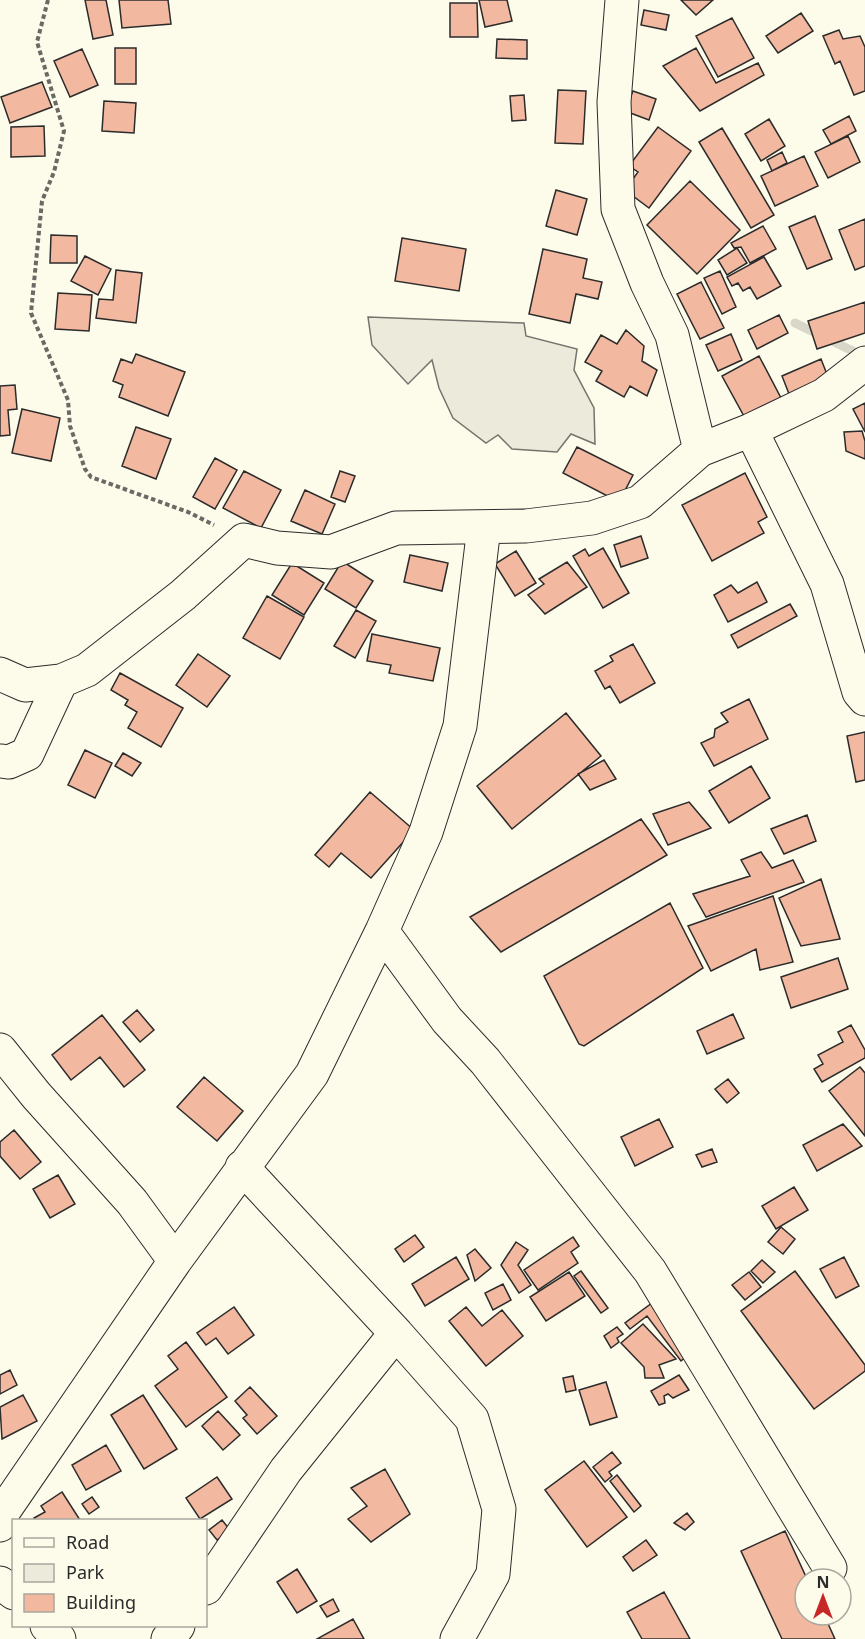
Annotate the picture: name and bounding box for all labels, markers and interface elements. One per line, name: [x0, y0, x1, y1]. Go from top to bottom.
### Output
legend: [12, 1519, 207, 1627]
text: Road: [66, 1530, 109, 1554]
text: Park: [66, 1560, 104, 1584]
north arrow: [793, 1567, 853, 1627]
text: N: [816, 1571, 830, 1593]
text: Building: [66, 1590, 136, 1614]

